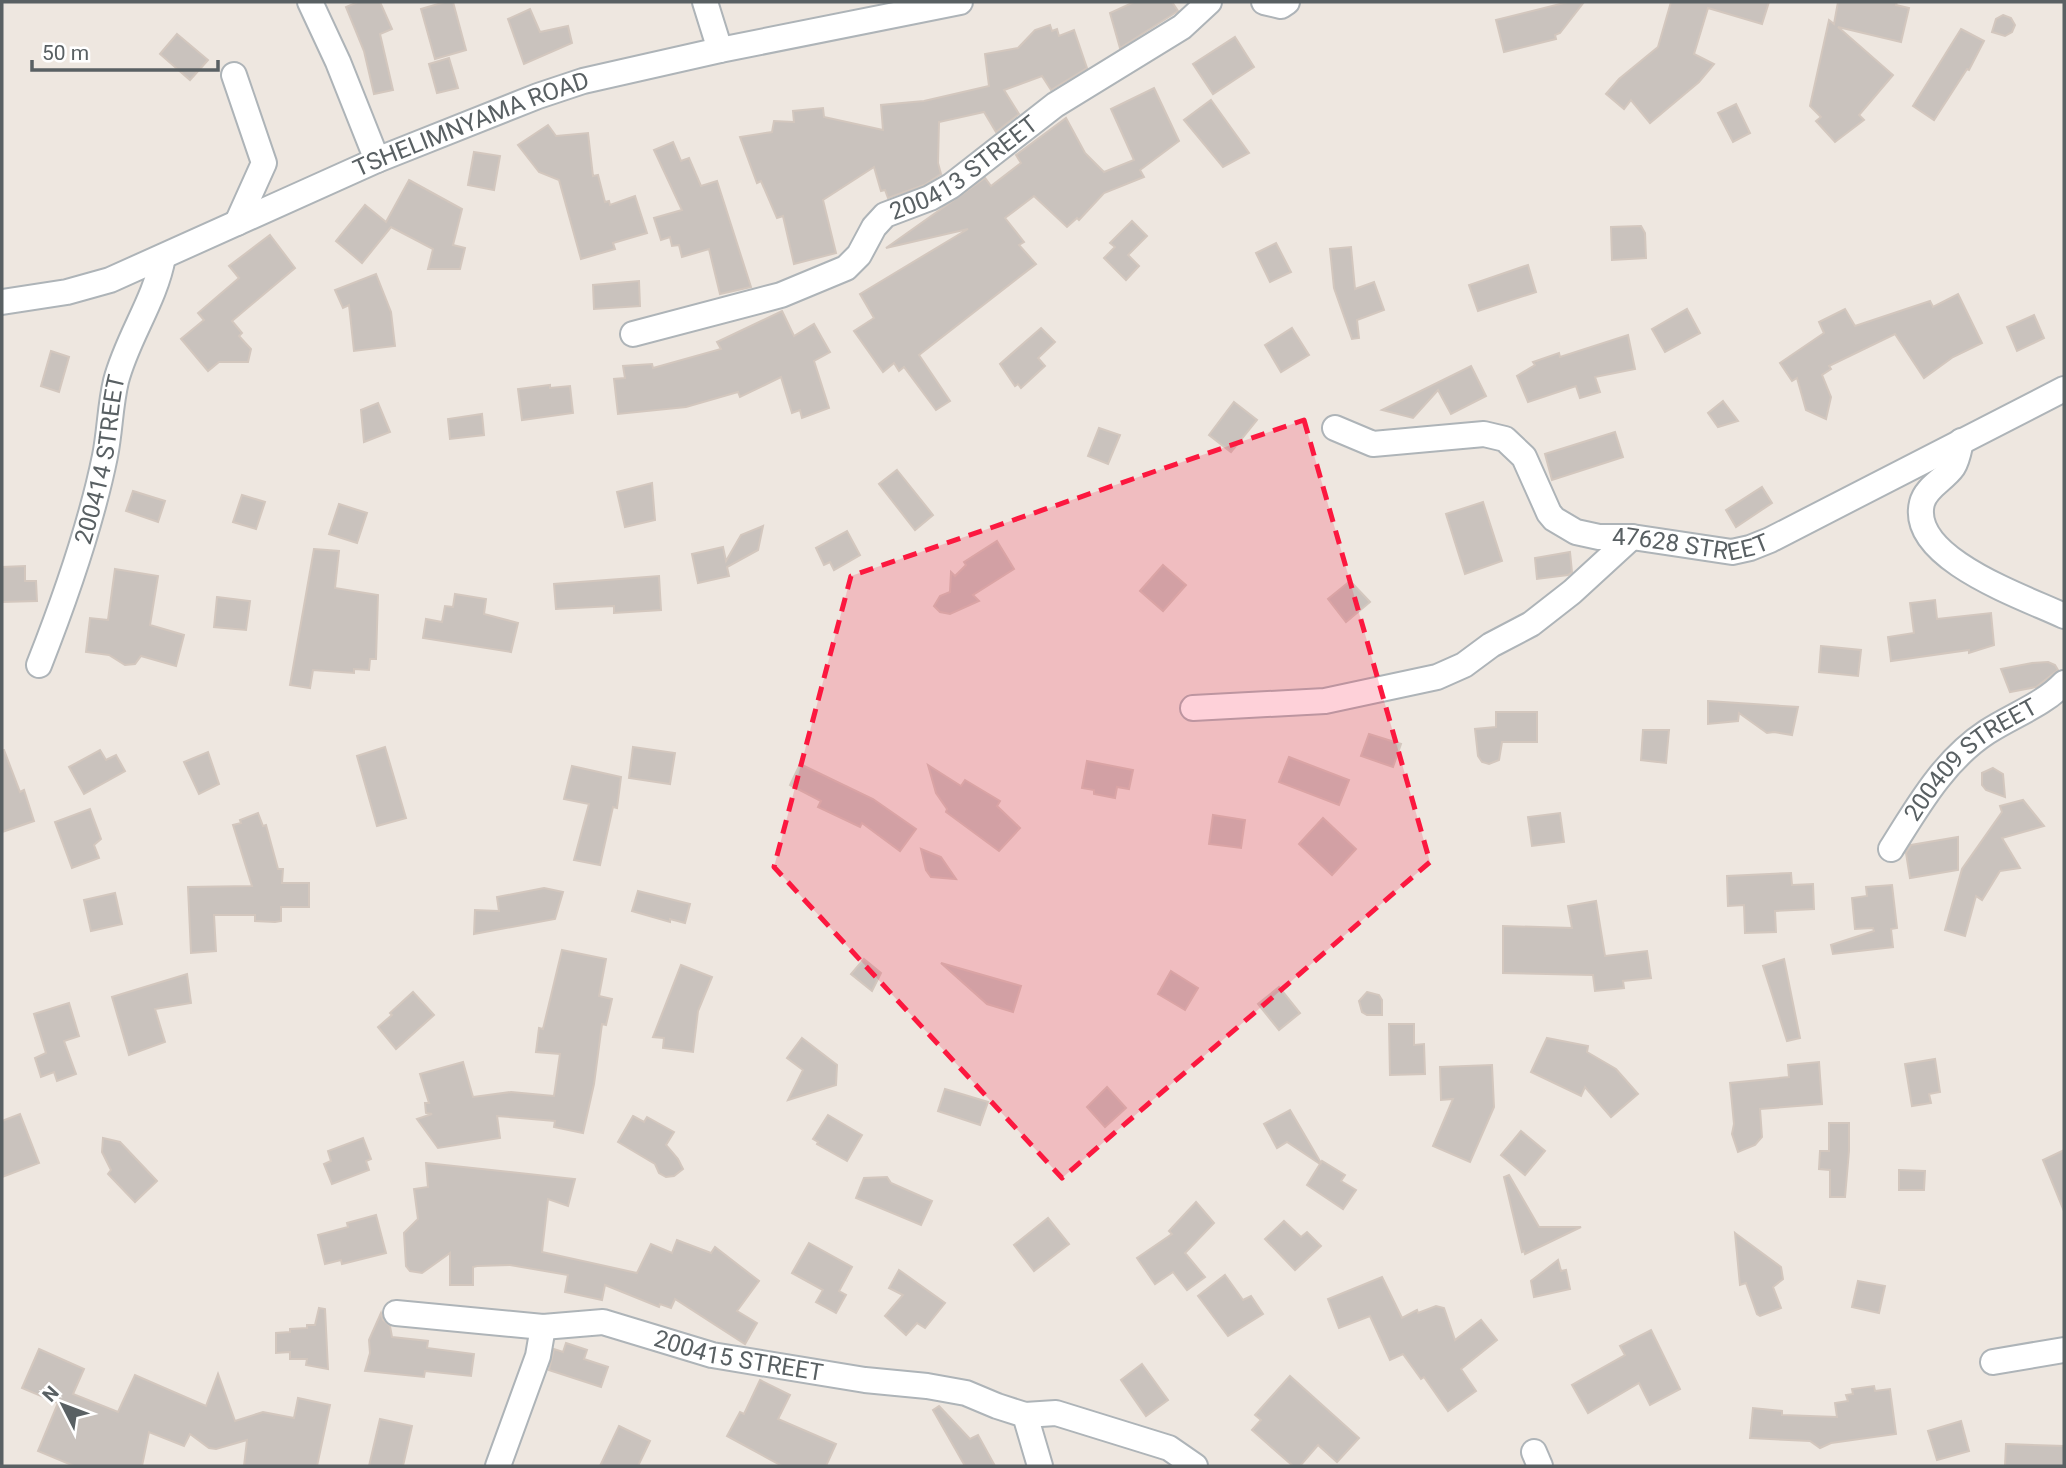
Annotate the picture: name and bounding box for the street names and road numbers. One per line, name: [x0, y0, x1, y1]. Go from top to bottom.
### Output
street label: TSHELIMNYAMA ROAD: [349, 66, 593, 183]
street label: 200413 STREET: [886, 110, 1043, 226]
street label: 200414 STREET: [69, 372, 131, 548]
street label: 47628 STREET: [1612, 522, 1773, 567]
street label: 200409 STREET: [1898, 693, 2042, 826]
street label: 200415 STREET: [651, 1324, 825, 1387]

